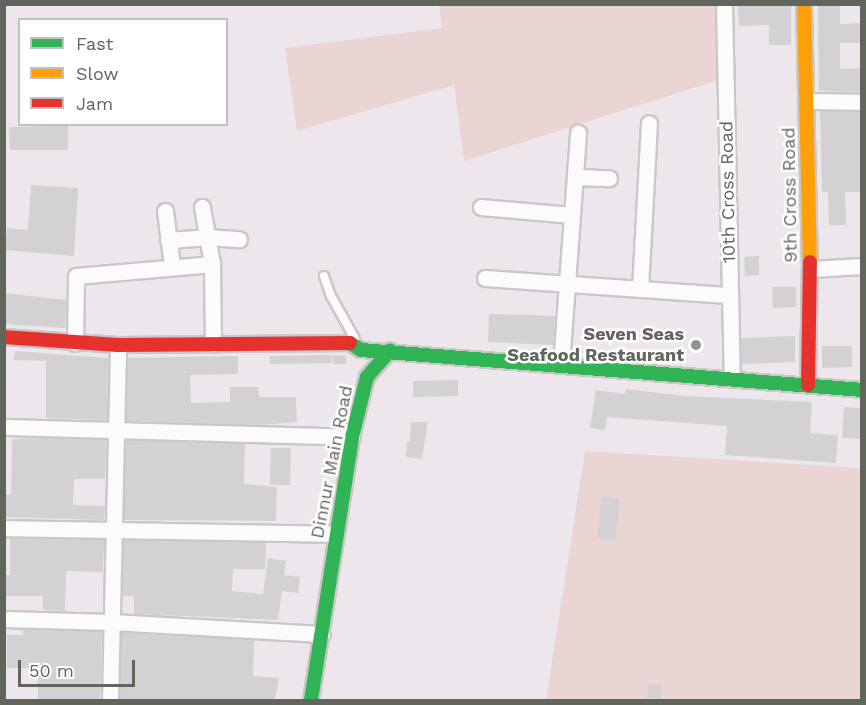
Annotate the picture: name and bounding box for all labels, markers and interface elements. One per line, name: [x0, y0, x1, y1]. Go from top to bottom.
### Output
legend: [18, 18, 228, 126]
text: Fast: [76, 33, 113, 54]
text: Slow: [76, 63, 119, 84]
text: Jam: [76, 93, 113, 114]
street label: 10th Cross Road: [716, 121, 740, 263]
street label: 9th Cross Road: [778, 127, 802, 263]
place label: Seven Seas Seafood Restaurant: [507, 324, 684, 366]
marker: Seven Seas Seafood Restaurant: [689, 338, 703, 352]
street label: Dinnur Main Road: [307, 383, 357, 541]
scale bar: [21, 648, 138, 686]
text: 50 m: [29, 660, 74, 681]

